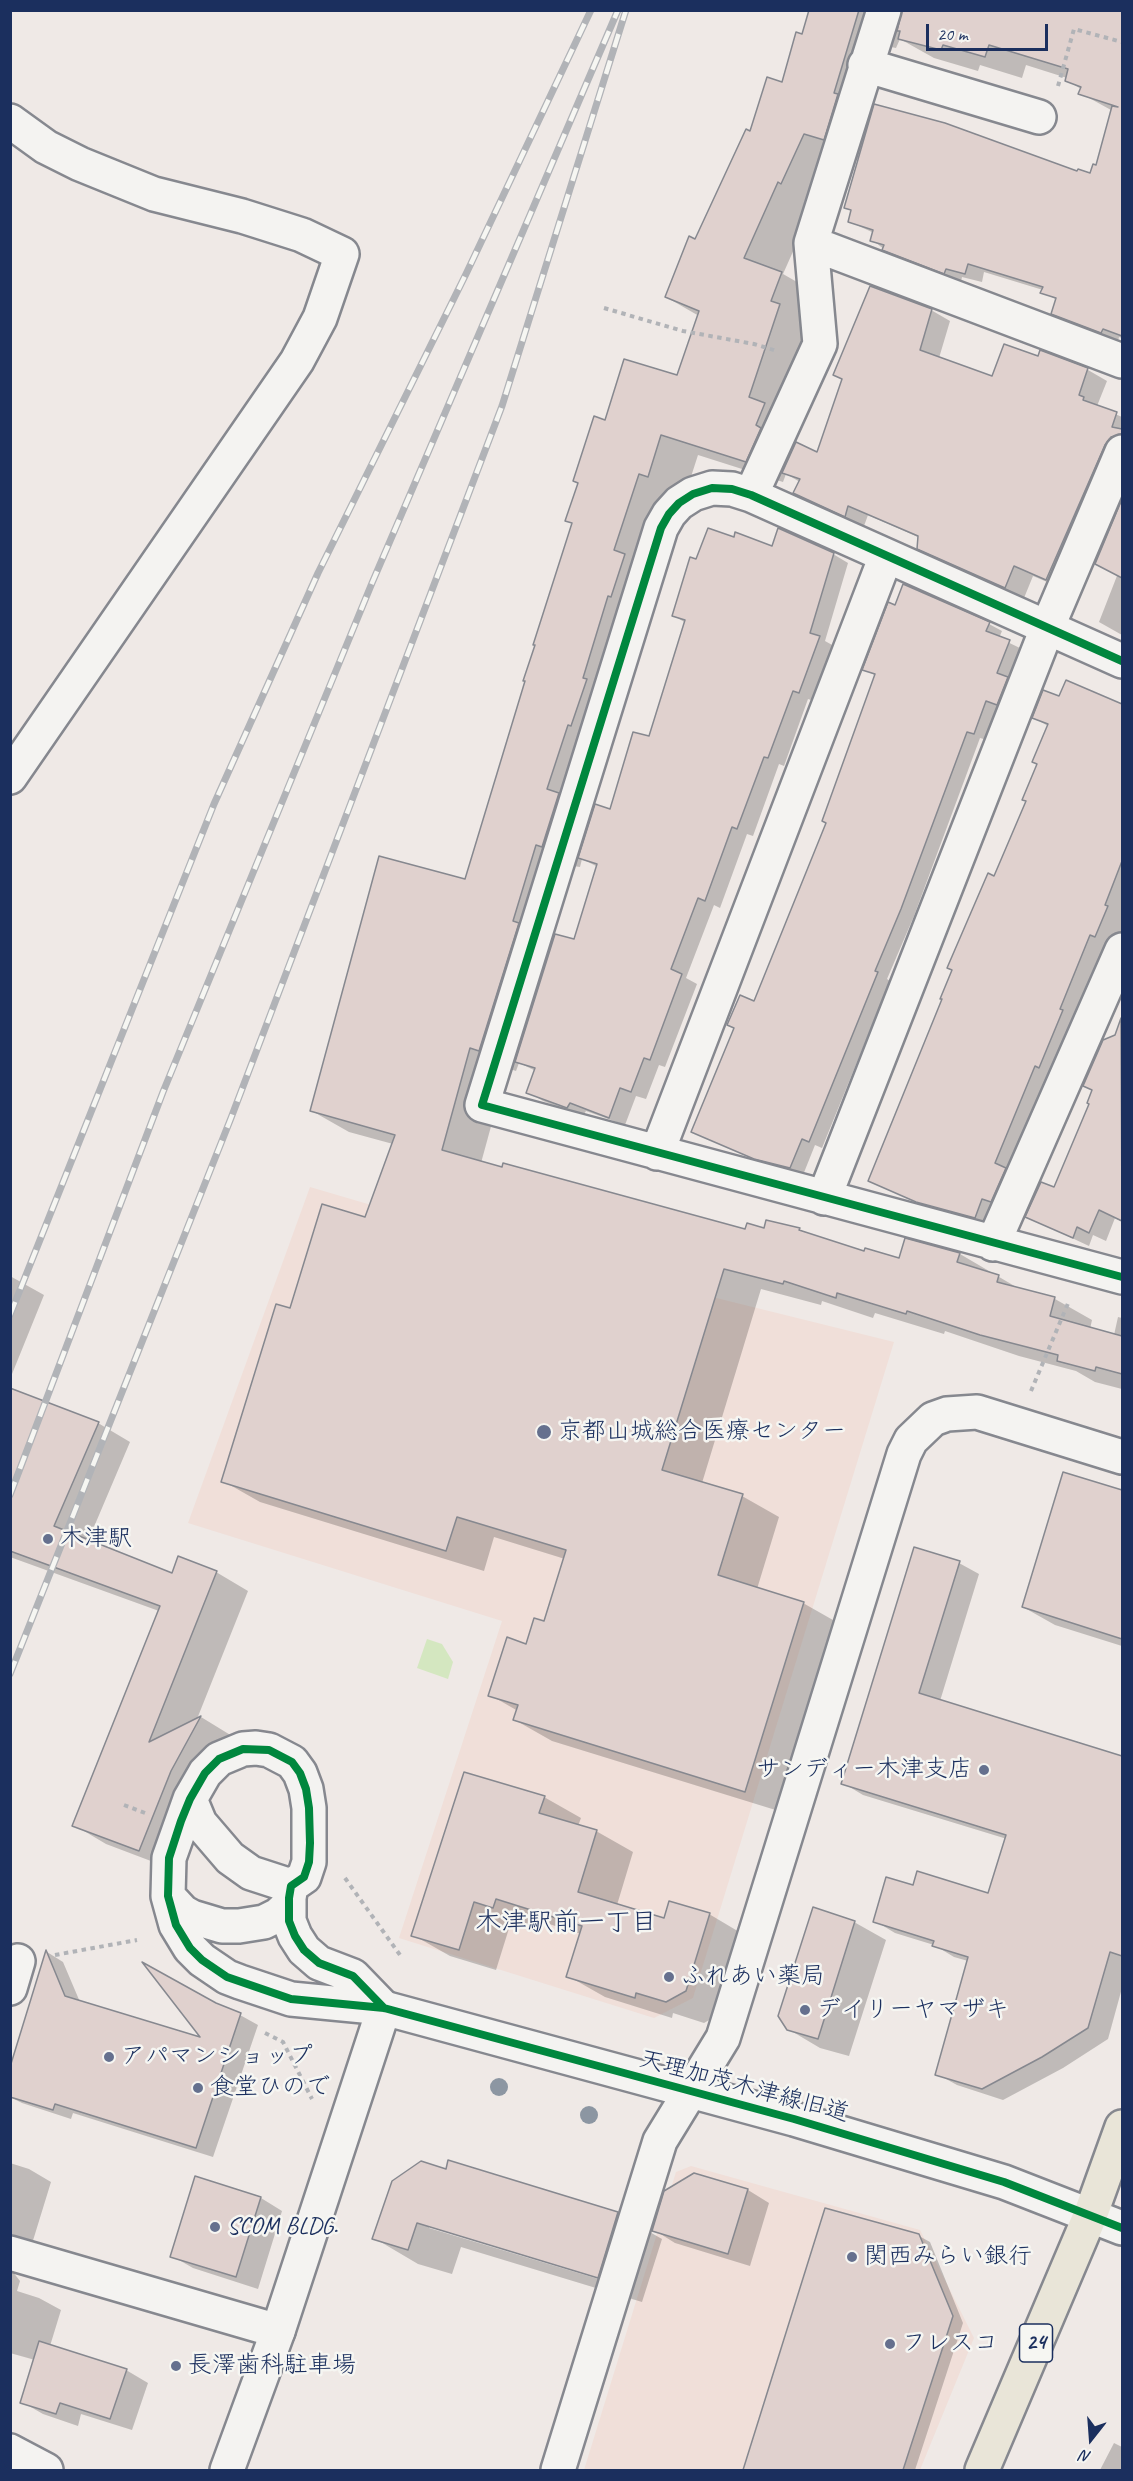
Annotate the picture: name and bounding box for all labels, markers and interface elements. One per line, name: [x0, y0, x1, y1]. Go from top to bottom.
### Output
scale bar: [929, 12, 1050, 50]
text: 20 m: [937, 23, 968, 45]
place label: 京都山城総合医療センター: [558, 1418, 846, 1446]
marker: 京都山城総合医療センター: [535, 1423, 553, 1441]
place label: 木津駅: [60, 1525, 132, 1553]
marker: 木津駅: [41, 1532, 55, 1546]
place label: サンディー木津支店: [756, 1756, 972, 1784]
marker: サンディー木津支店: [977, 1763, 991, 1777]
district label: 木津駅前一丁目: [475, 1907, 657, 1939]
place label: ふれあい薬局: [681, 1963, 825, 1991]
marker: ふれあい薬局: [662, 1970, 676, 1984]
place label: デイリーヤマザキ: [817, 1996, 1009, 2024]
marker: デイリーヤマザキ: [798, 2003, 812, 2017]
place label: アパマンショップ: [121, 2043, 313, 2071]
street label: 天理加茂木津線旧道: [636, 2045, 852, 2129]
marker: アパマンショップ: [102, 2050, 116, 2064]
place label: 食堂ひので: [210, 2074, 330, 2102]
marker: 食堂ひので: [191, 2081, 205, 2095]
place label: SCOM BLDG.: [227, 2213, 338, 2241]
marker: SCOM BLDG.: [208, 2220, 222, 2234]
place label: 関西みらい銀行: [864, 2243, 1032, 2271]
marker: 関西みらい銀行: [845, 2250, 859, 2264]
road number: 24: [1020, 2324, 1052, 2362]
place label: フレスコ: [902, 2330, 998, 2358]
marker: フレスコ: [883, 2337, 897, 2351]
place label: 長澤歯科駐車場: [188, 2352, 356, 2380]
marker: 長澤歯科駐車場: [169, 2359, 183, 2373]
north arrow: [1061, 2409, 1121, 2469]
text: N: [1078, 2445, 1093, 2467]

